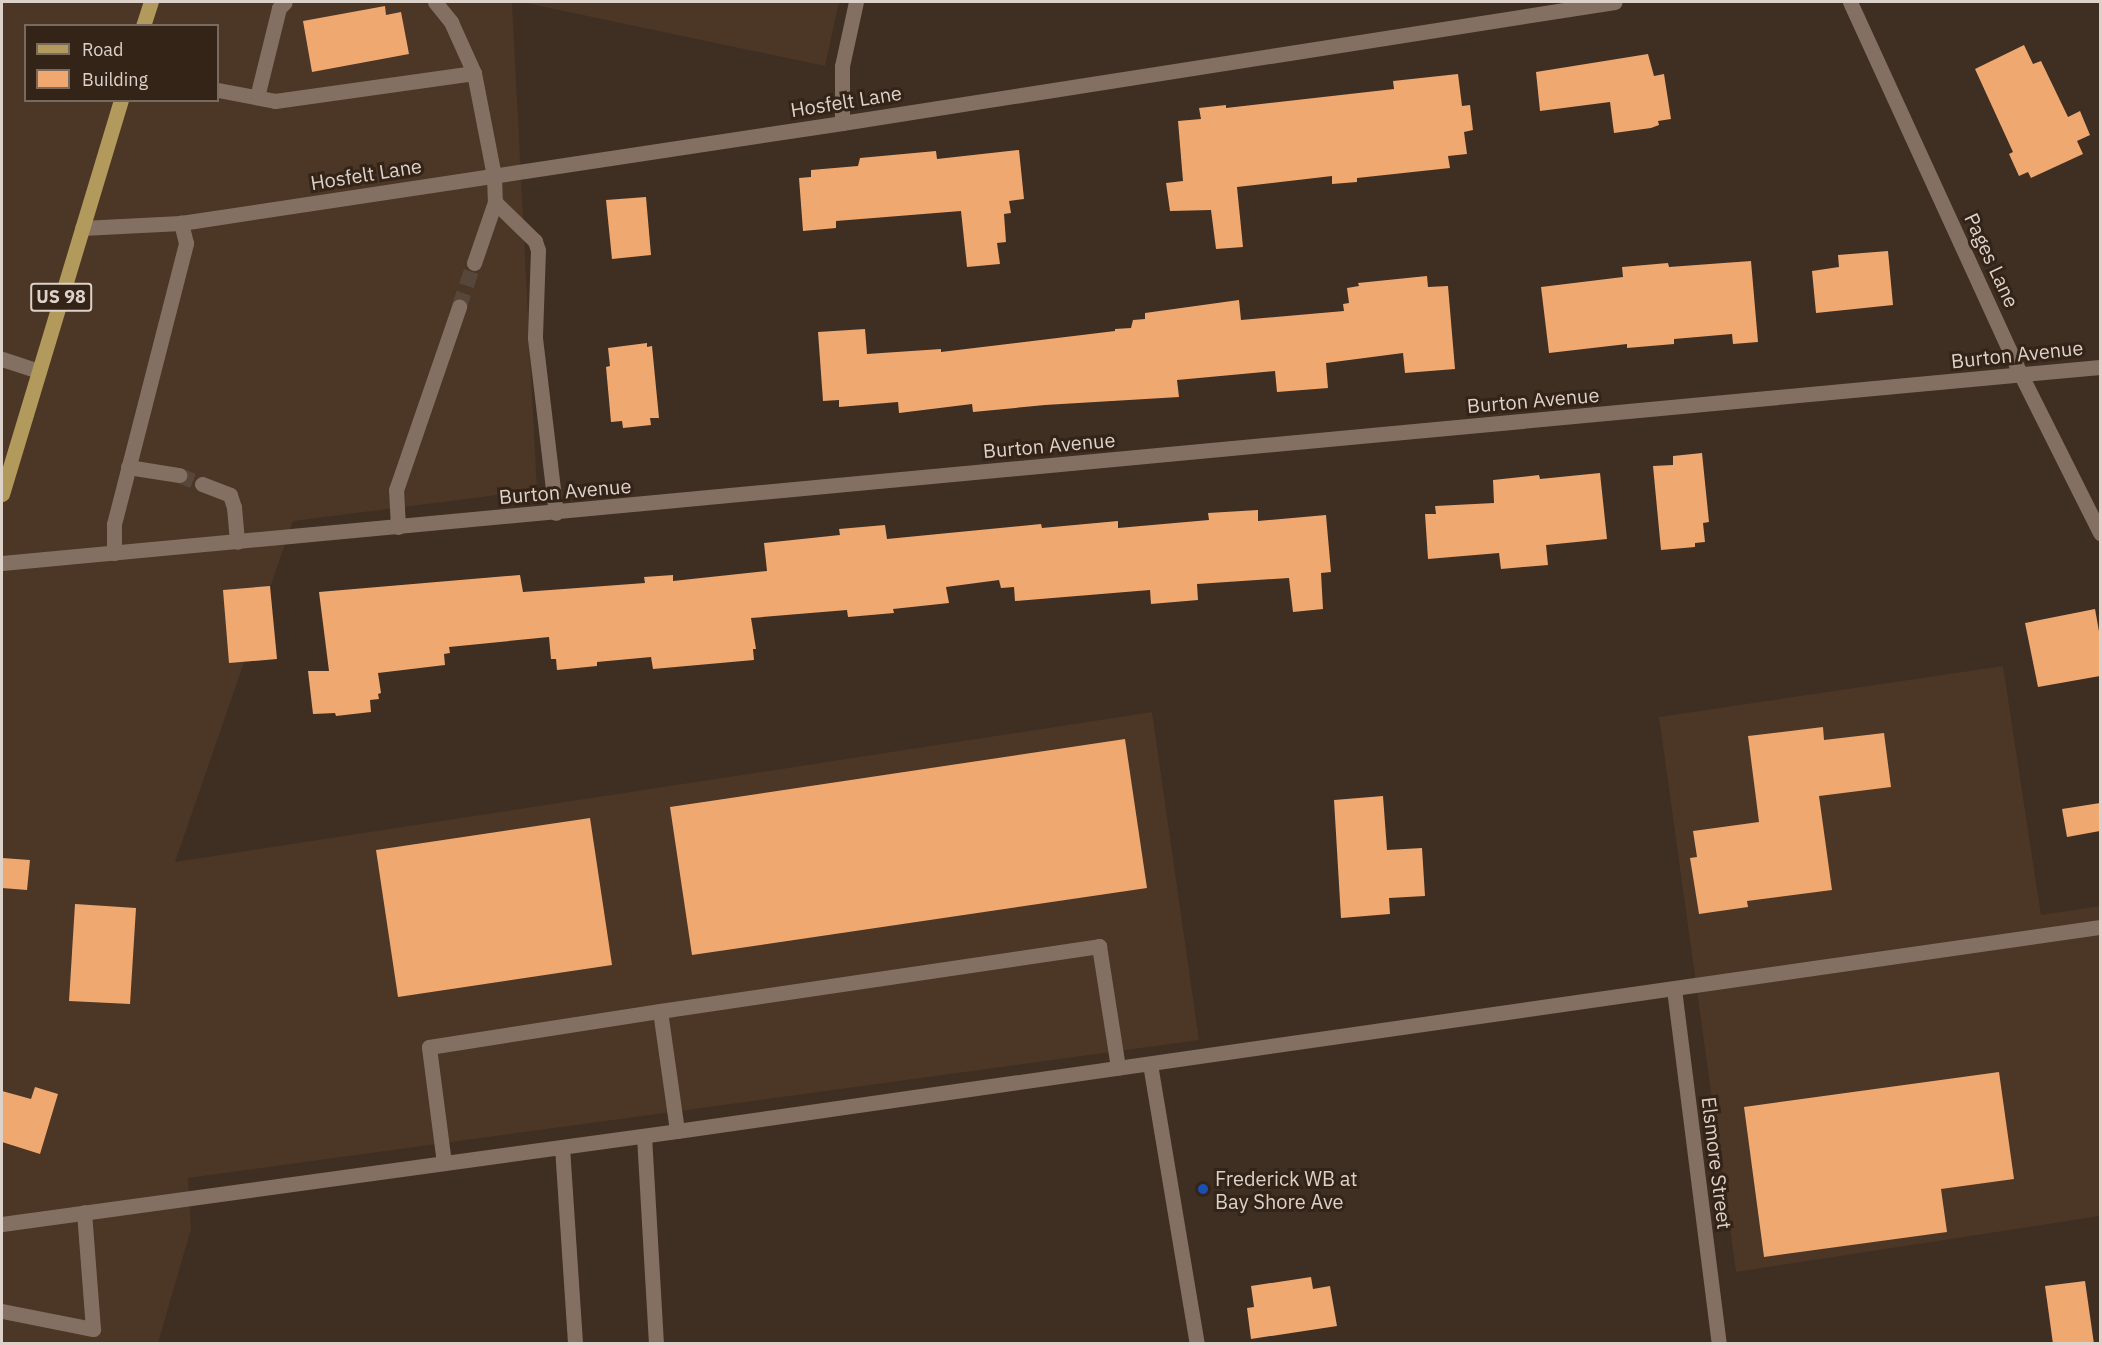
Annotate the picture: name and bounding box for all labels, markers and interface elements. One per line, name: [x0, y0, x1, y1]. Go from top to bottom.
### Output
legend: [24, 24, 219, 102]
text: Road: [82, 38, 123, 61]
text: Building: [82, 68, 148, 91]
street label: Hosfelt Lane: [789, 80, 903, 122]
street label: Hosfelt Lane: [309, 153, 423, 195]
street label: Pages Lane: [1960, 209, 2024, 311]
road number: US 98: [29, 282, 92, 312]
street label: Burton Avenue: [1950, 335, 2084, 373]
street label: Burton Avenue: [1466, 382, 1600, 418]
street label: Burton Avenue: [982, 427, 1116, 463]
street label: Burton Avenue: [498, 473, 632, 509]
street label: Elsmore Street: [1697, 1095, 1737, 1231]
place label: Frederick WB at Bay Shore Ave: [1215, 1166, 1358, 1213]
marker: Frederick WB at Bay Shore Ave: [1196, 1182, 1210, 1196]

